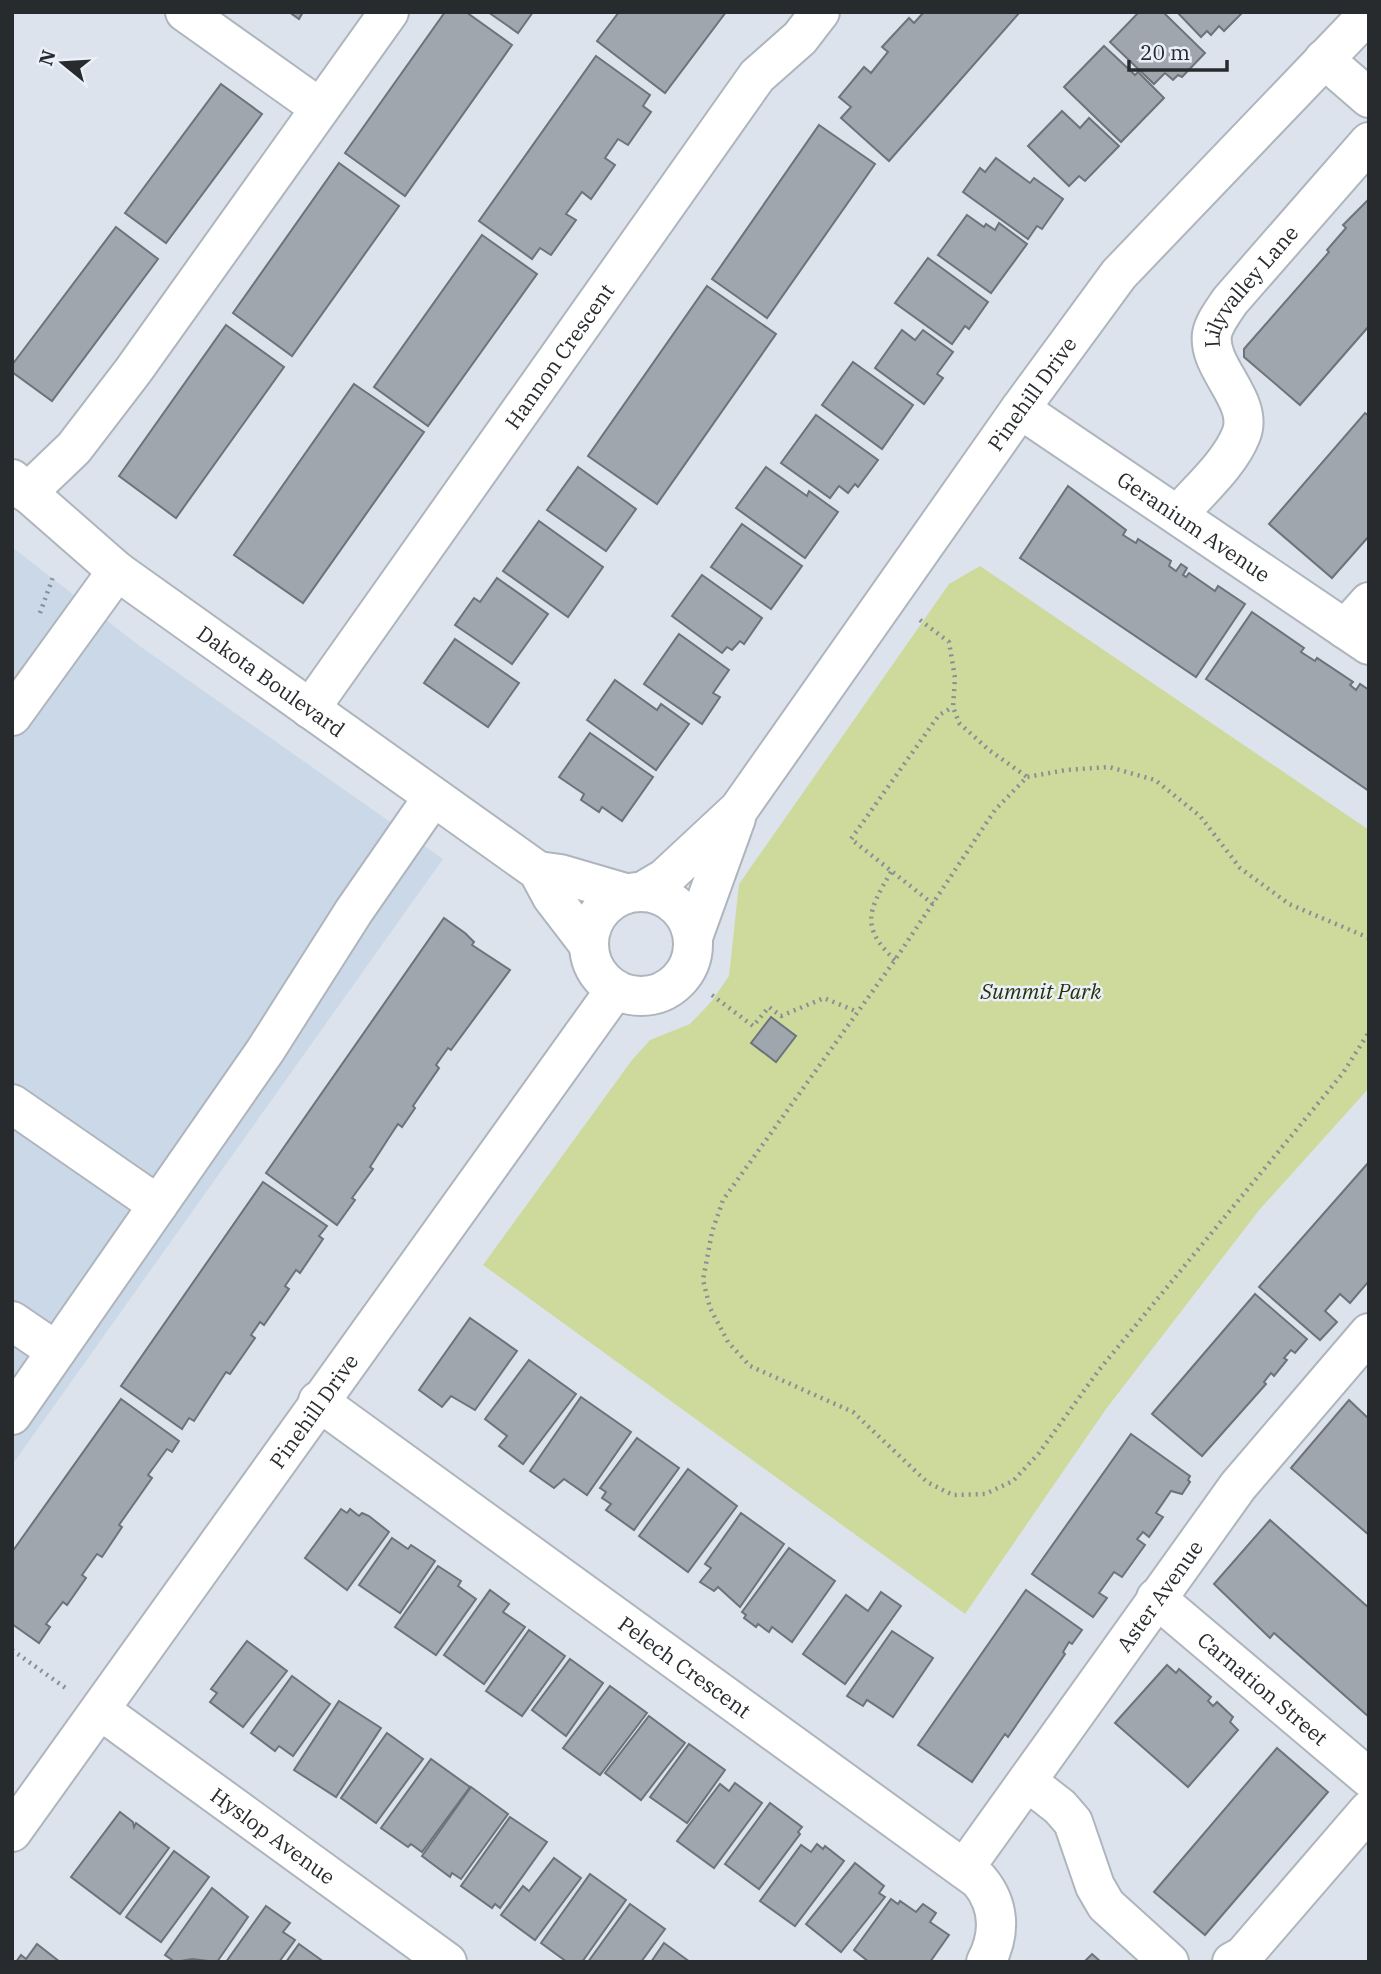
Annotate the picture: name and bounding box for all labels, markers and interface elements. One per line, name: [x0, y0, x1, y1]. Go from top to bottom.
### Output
north arrow: [28, 28, 98, 98]
scale bar: [1129, 28, 1227, 72]
text: 20 m: [1140, 38, 1190, 66]
text: N: [33, 47, 61, 69]
street label: Lilyvalley Lane: [1197, 219, 1304, 348]
street label: Hannon Crescent: [498, 278, 620, 434]
street label: Pinehill Drive: [981, 331, 1083, 456]
street label: Geranium Avenue: [1112, 465, 1276, 588]
street label: Dakota Boulevard: [192, 619, 351, 743]
park label: Summit Park: [980, 977, 1102, 1005]
street label: Pinehill Drive: [263, 1348, 364, 1474]
street label: Aster Avenue: [1110, 1534, 1209, 1657]
street label: Pelech Crescent: [613, 1609, 757, 1724]
street label: Carnation Street: [1192, 1625, 1334, 1751]
street label: Hyslop Avenue: [205, 1781, 341, 1890]

